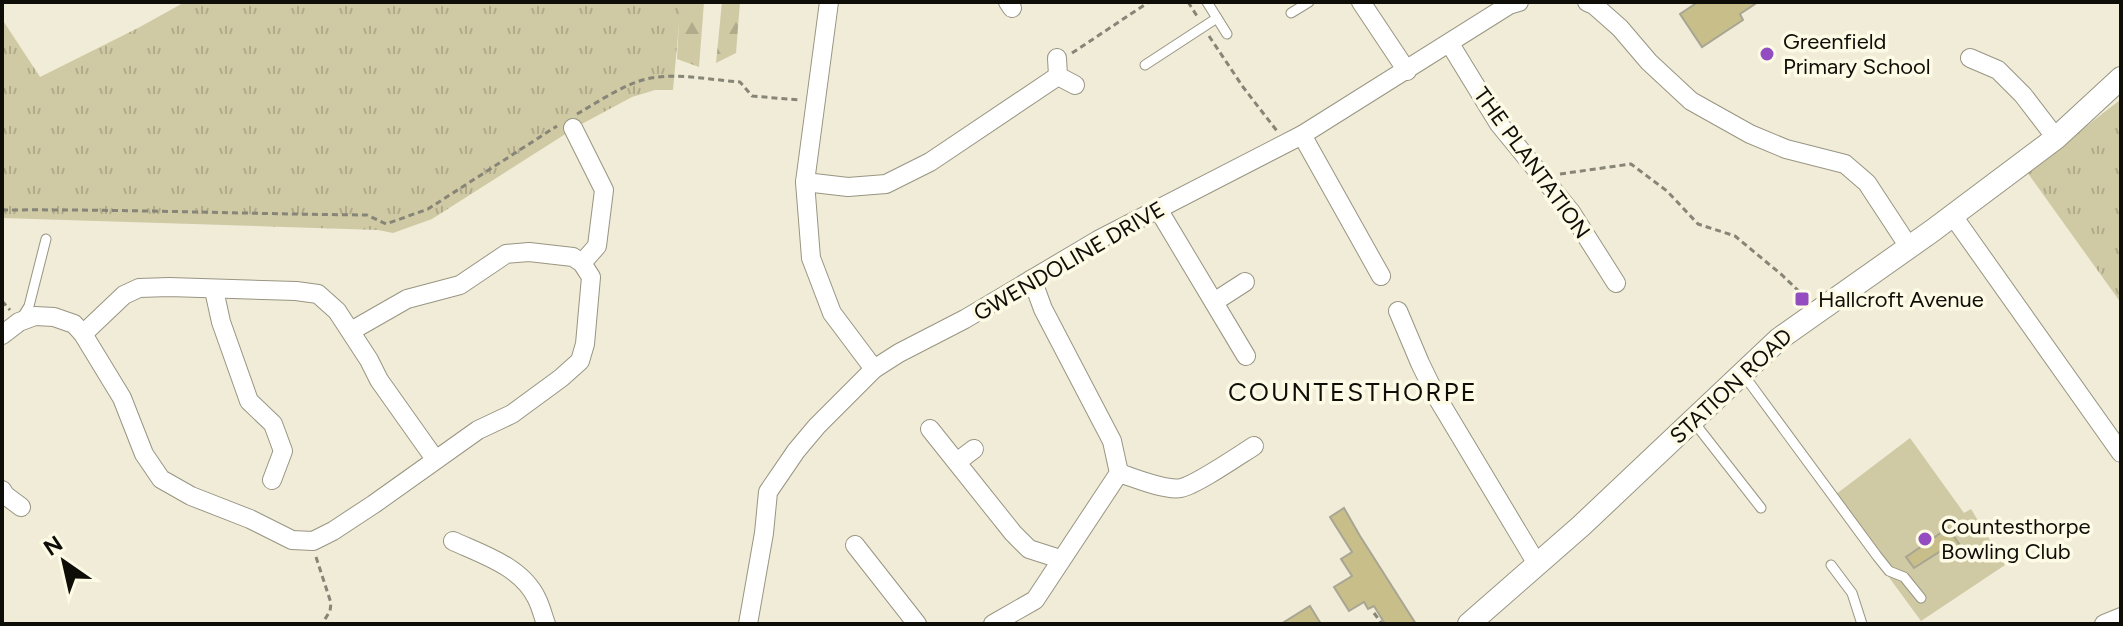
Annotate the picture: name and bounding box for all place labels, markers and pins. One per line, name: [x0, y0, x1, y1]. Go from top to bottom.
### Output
place label: Greenfield Primary School: [1783, 28, 1931, 80]
marker: Greenfield Primary School: [1758, 45, 1776, 63]
place label: Hallcroft Avenue: [1818, 286, 1984, 313]
marker: Hallcroft Avenue: [1793, 290, 1811, 308]
place label: Countesthorpe Bowling Club: [1941, 513, 2091, 565]
marker: Countesthorpe Bowling Club: [1916, 530, 1934, 548]

